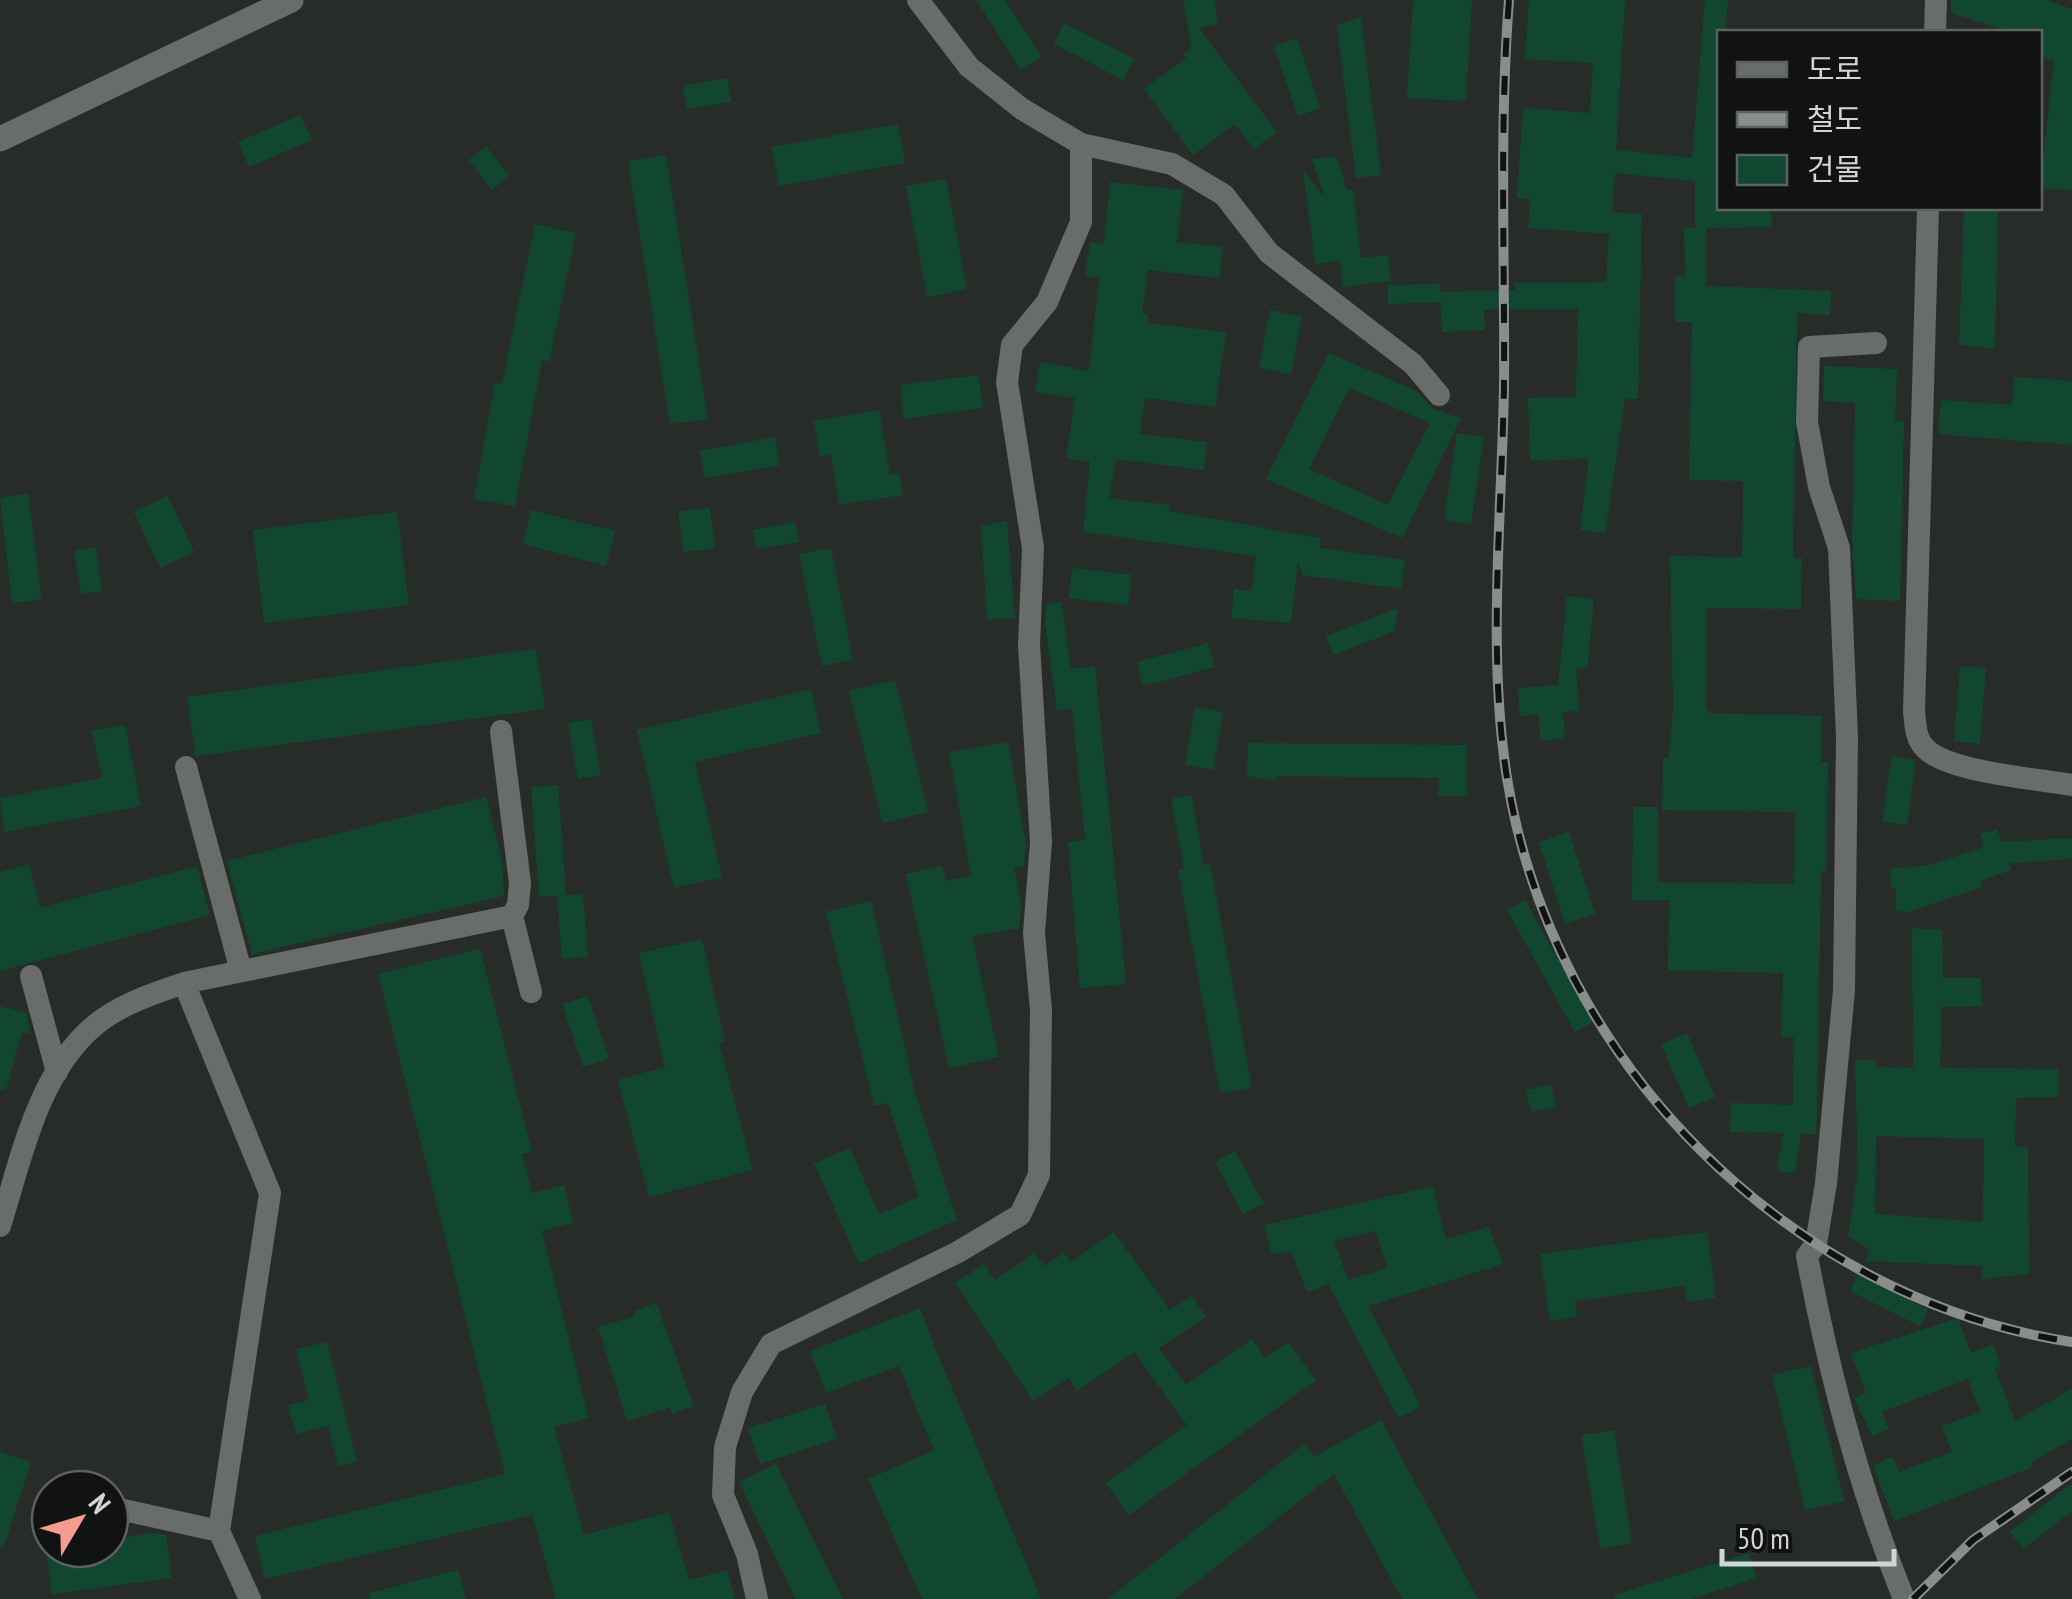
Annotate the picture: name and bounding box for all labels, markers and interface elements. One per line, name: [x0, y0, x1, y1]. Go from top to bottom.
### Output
legend: [1717, 30, 2042, 210]
text: 도로: [1807, 49, 1862, 88]
text: 철도: [1807, 99, 1862, 138]
text: 건물: [1807, 149, 1862, 188]
north arrow: [30, 1469, 130, 1569]
text: N: [81, 1486, 119, 1521]
scale bar: [1722, 1504, 1894, 1566]
text: 50 m: [1737, 1518, 1790, 1557]

